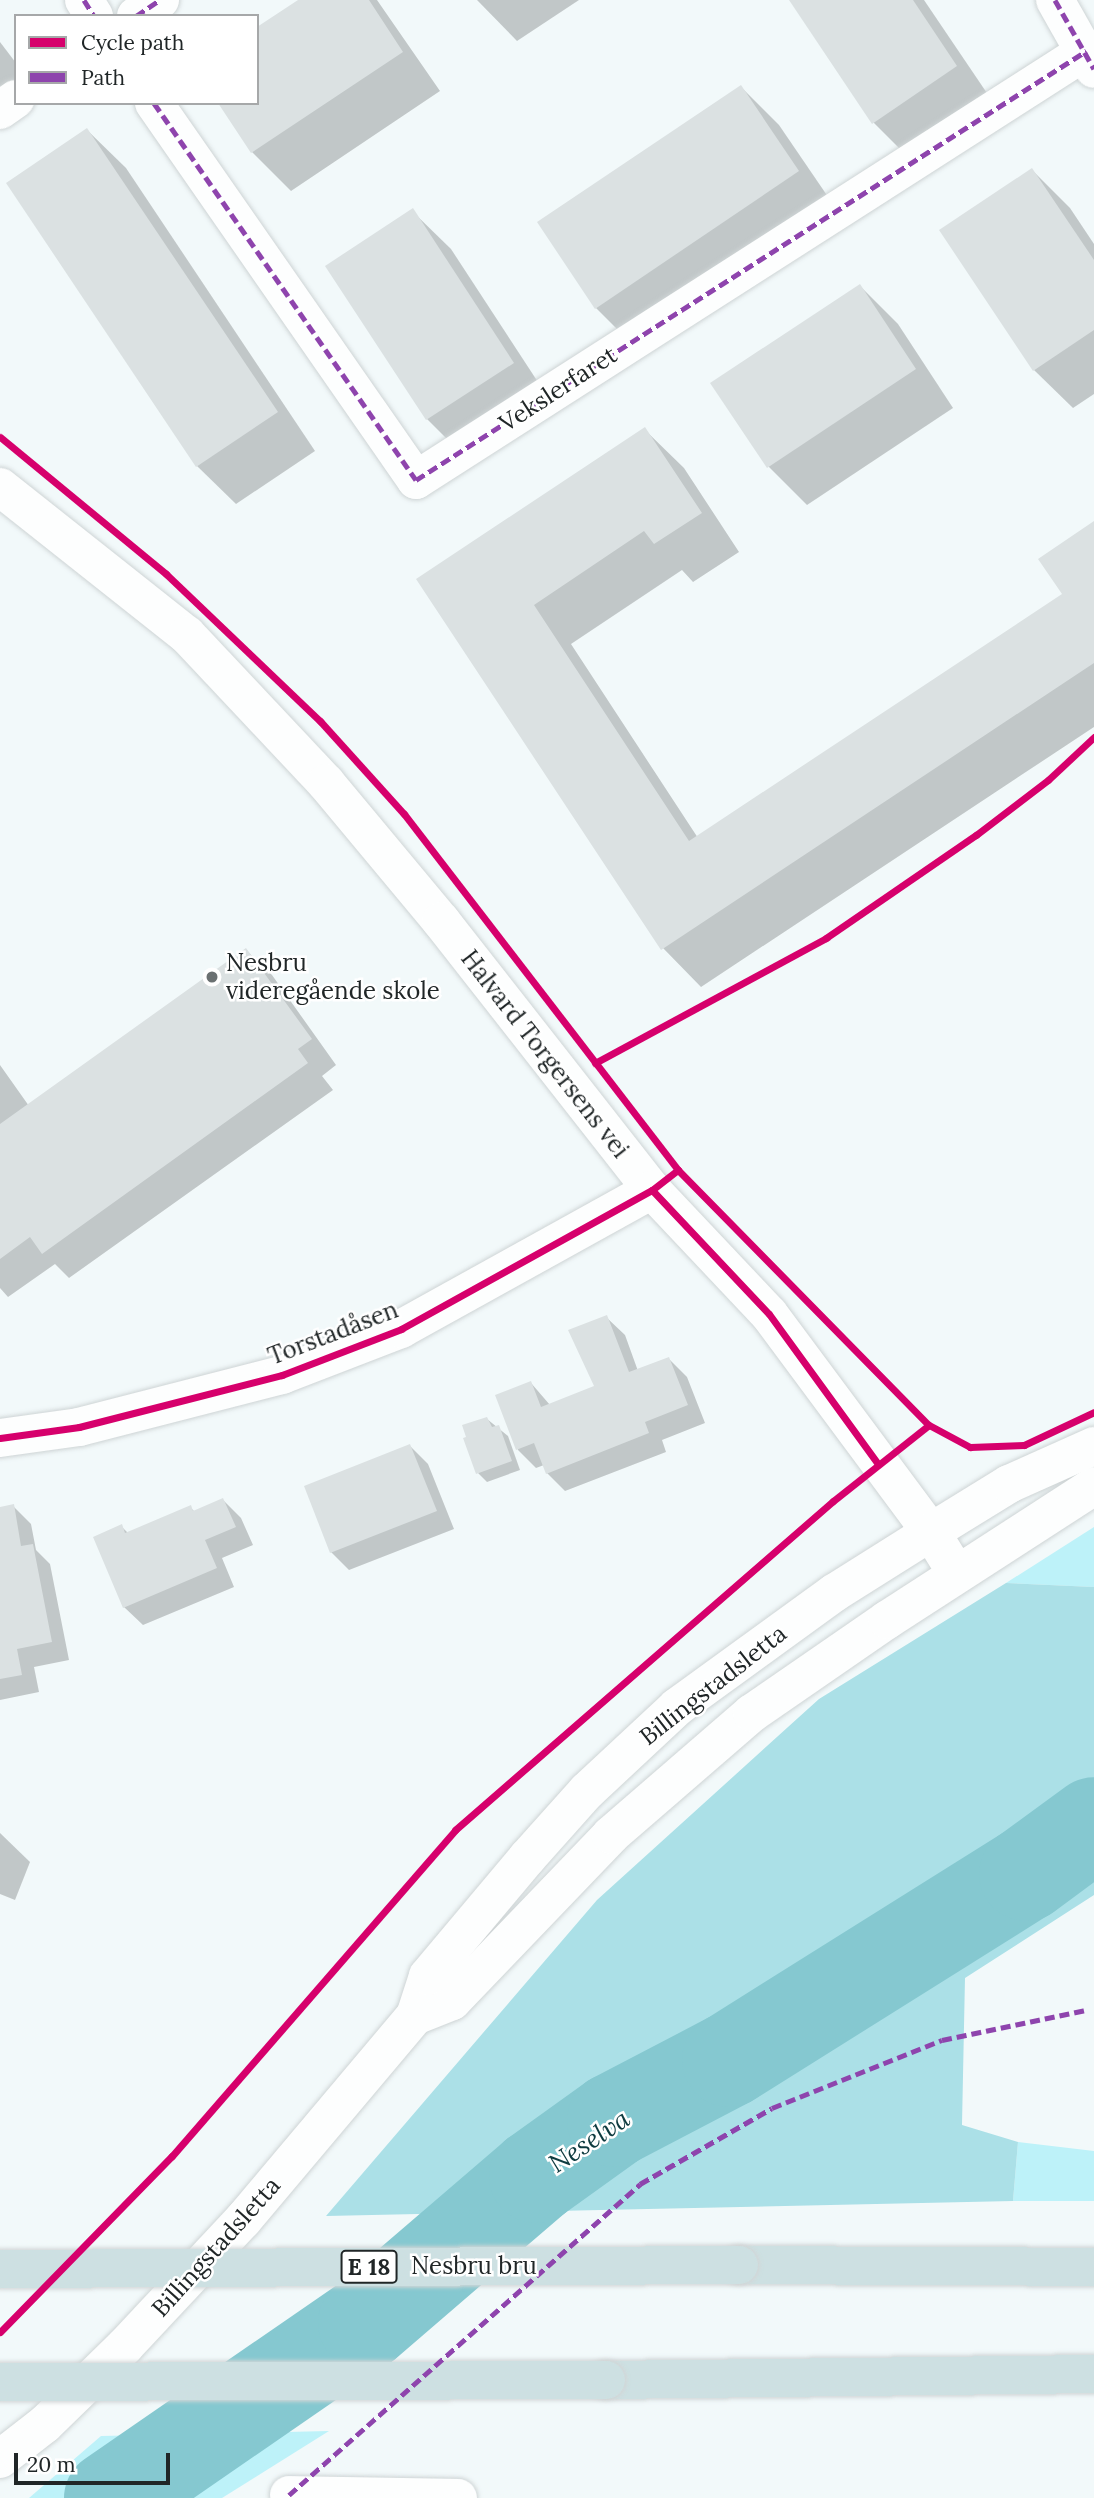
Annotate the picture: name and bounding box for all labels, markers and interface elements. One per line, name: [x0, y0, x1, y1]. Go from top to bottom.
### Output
legend: [14, 14, 259, 105]
text: Cycle path: [81, 29, 184, 56]
text: Path: [81, 64, 125, 91]
street label: Vekslerfaret: [494, 340, 622, 438]
street label: Halvard Torgersens vei: [455, 945, 635, 1163]
place label: Nesbru videregående skole: [226, 949, 440, 1005]
marker: Nesbru videregående skole: [204, 969, 220, 985]
street label: Torstadåsen: [264, 1295, 402, 1371]
street label: Billingstadsletta: [634, 1619, 792, 1751]
water label: Neselva: [543, 2103, 635, 2179]
street label: Billingstadsletta: [146, 2171, 286, 2323]
road number: E 18: [339, 2248, 399, 2286]
street label: Nesbru bru: [411, 2252, 537, 2280]
scale bar: [18, 2438, 173, 2482]
text: 20 m: [27, 2451, 76, 2478]

